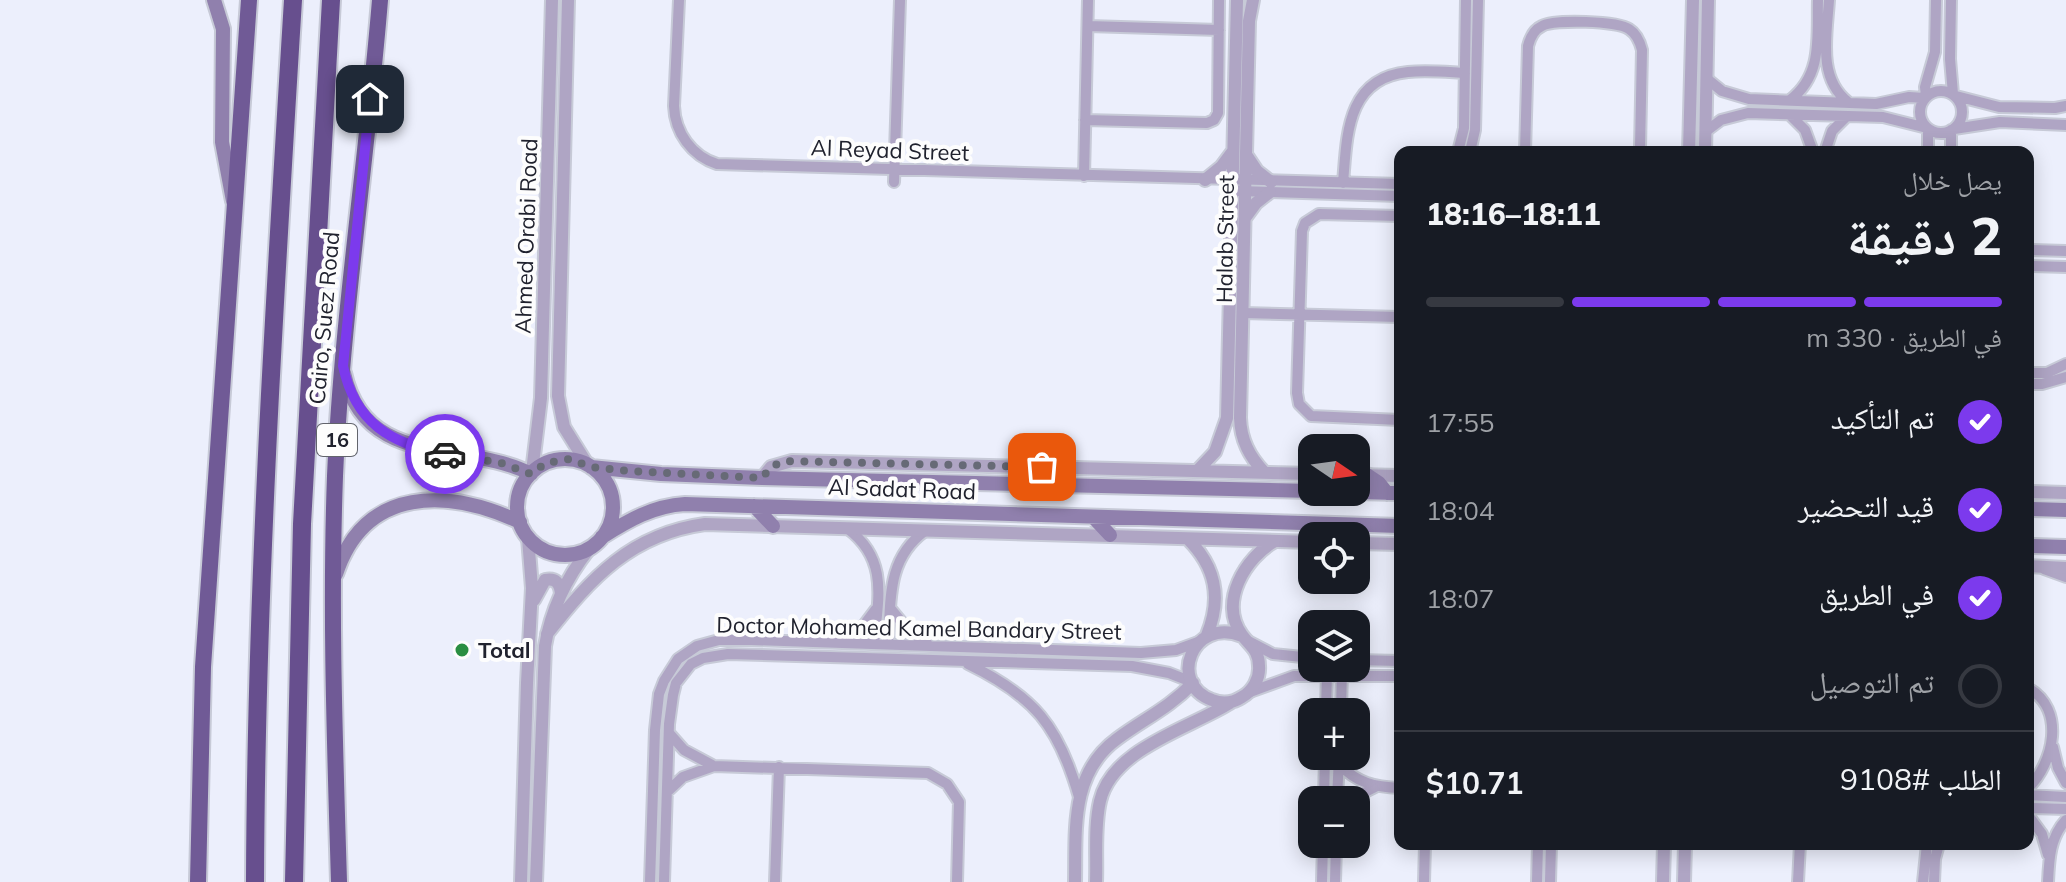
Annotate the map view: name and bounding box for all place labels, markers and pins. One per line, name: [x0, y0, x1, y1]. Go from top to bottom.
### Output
pin: [336, 65, 404, 133]
pin: [1008, 433, 1076, 501]
place label: Total: [478, 636, 531, 664]
marker: Total: [453, 641, 471, 659]

